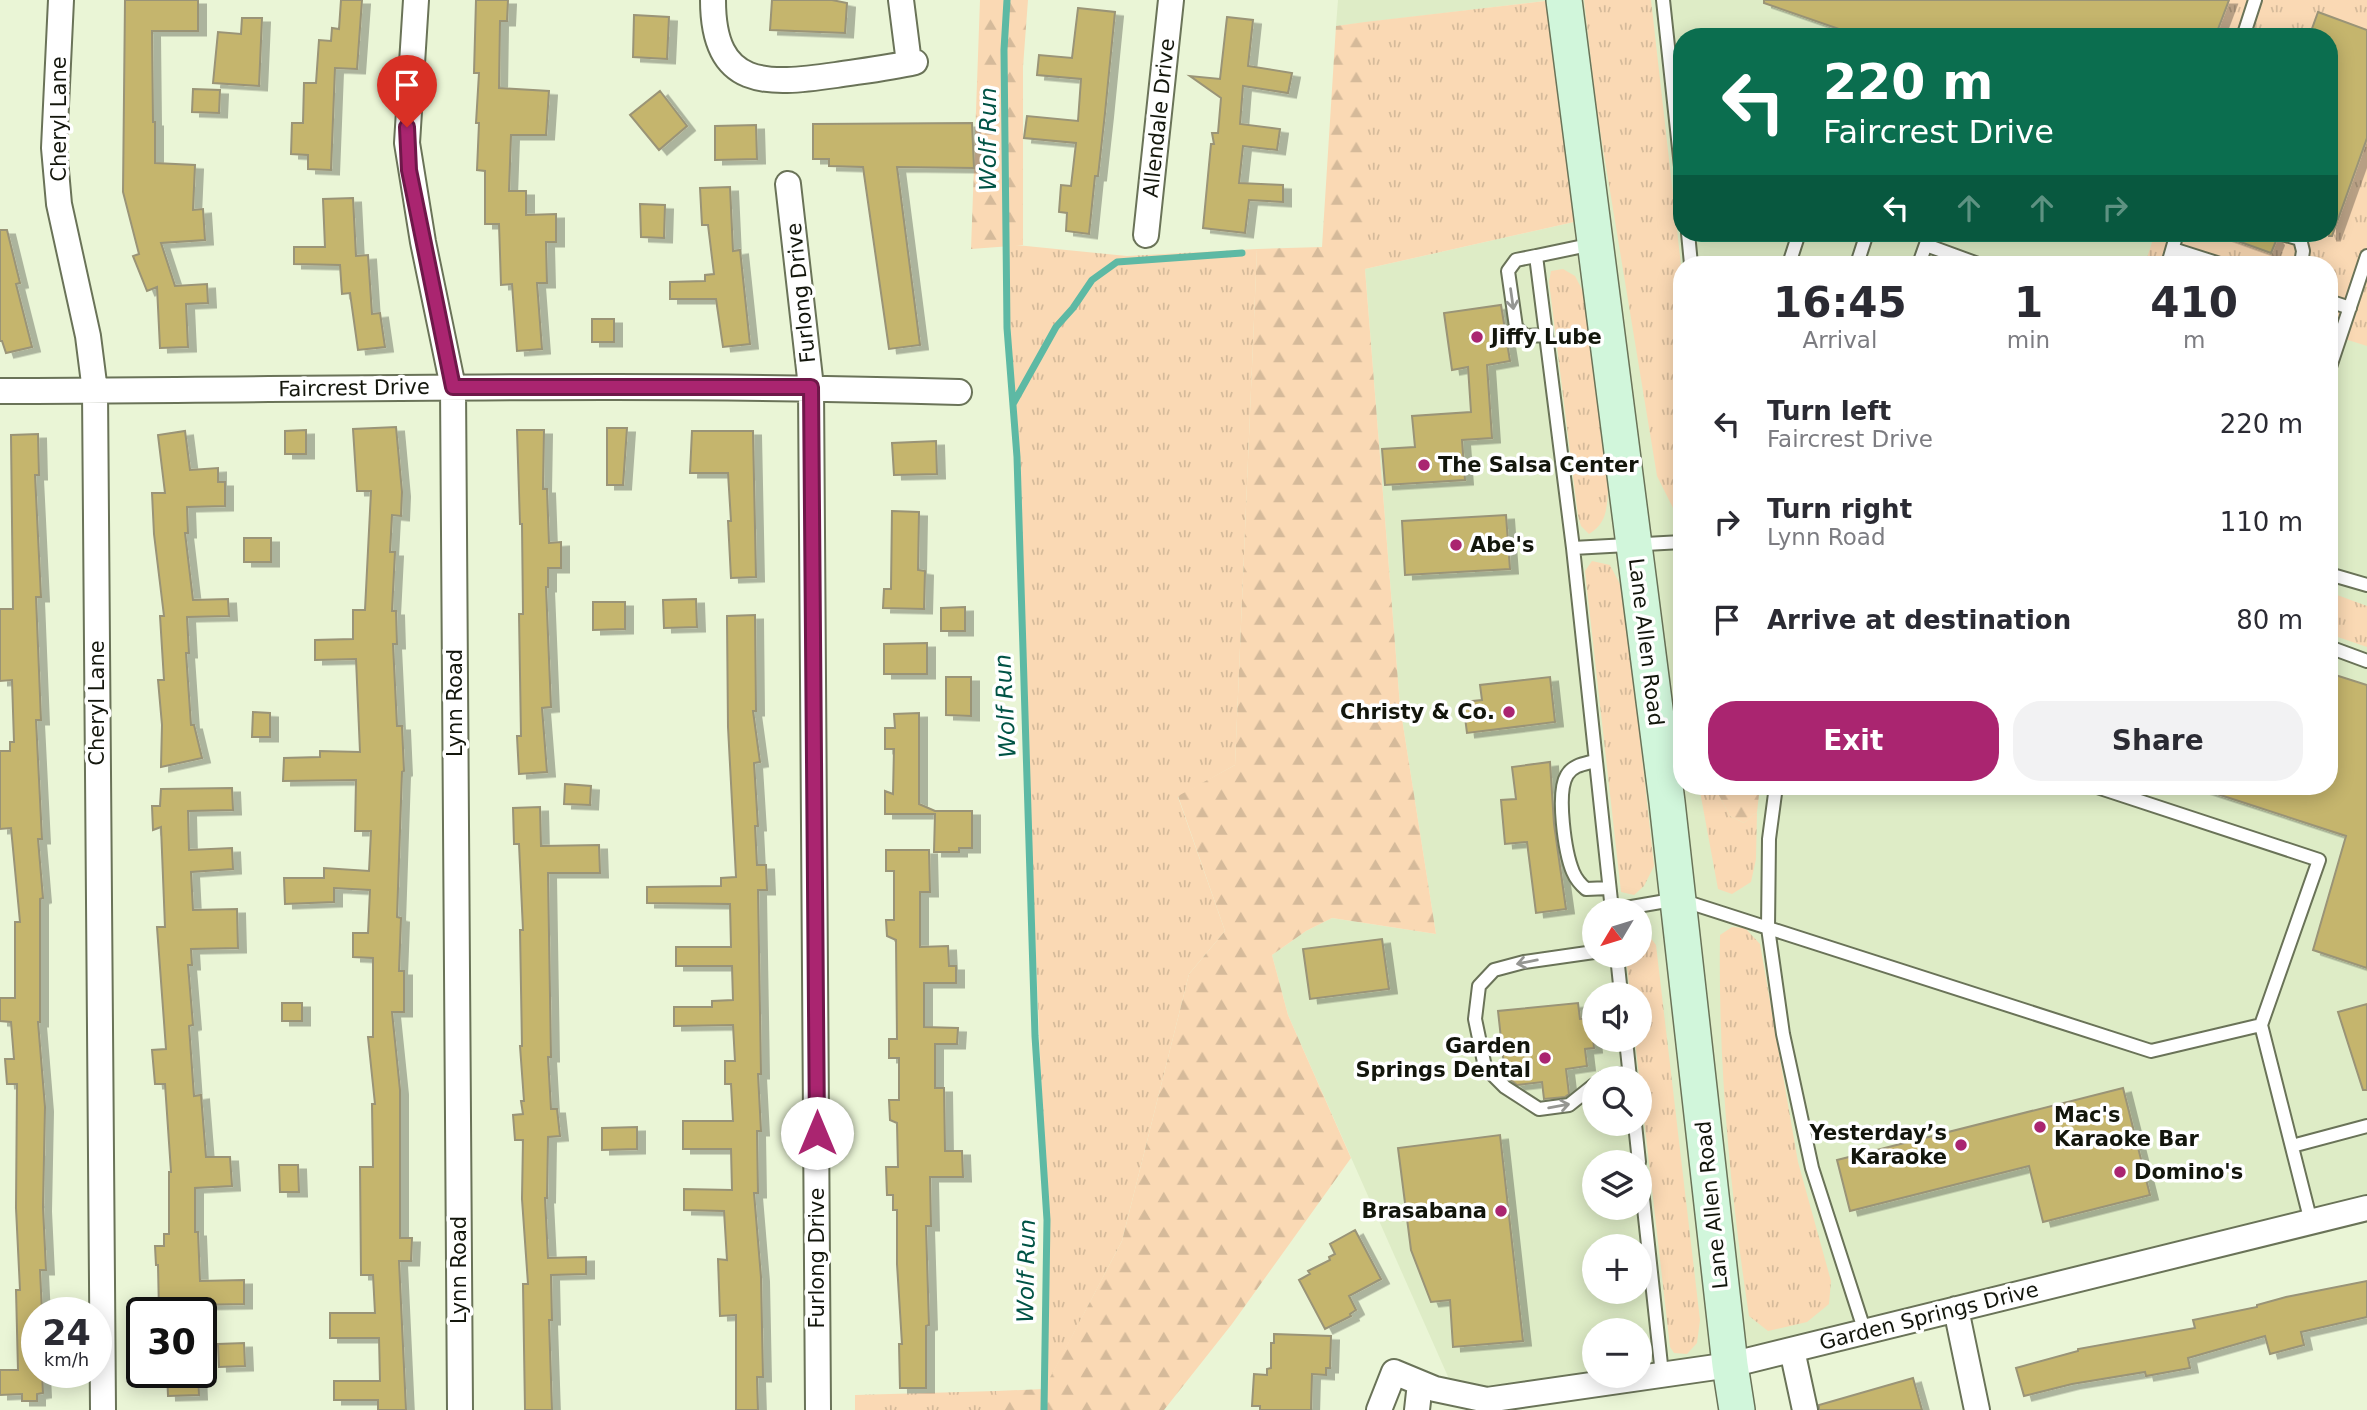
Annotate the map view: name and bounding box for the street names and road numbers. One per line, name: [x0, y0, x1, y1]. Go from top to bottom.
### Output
street label: Allendale Drive: [1139, 37, 1179, 199]
street label: Cheryl Lane: [47, 56, 71, 182]
street label: Furlong Drive: [782, 222, 820, 364]
street label: Faircrest Drive: [278, 375, 430, 401]
street label: Lane Allen Road: [1624, 557, 1668, 727]
street label: Cheryl Lane: [85, 640, 109, 766]
street label: Lynn Road: [443, 649, 467, 757]
street label: Lane Allen Road: [1691, 1120, 1733, 1290]
street label: Furlong Drive: [805, 1188, 829, 1328]
street label: Lynn Road: [447, 1216, 471, 1324]
street label: Garden Springs Drive: [1817, 1277, 2041, 1355]

